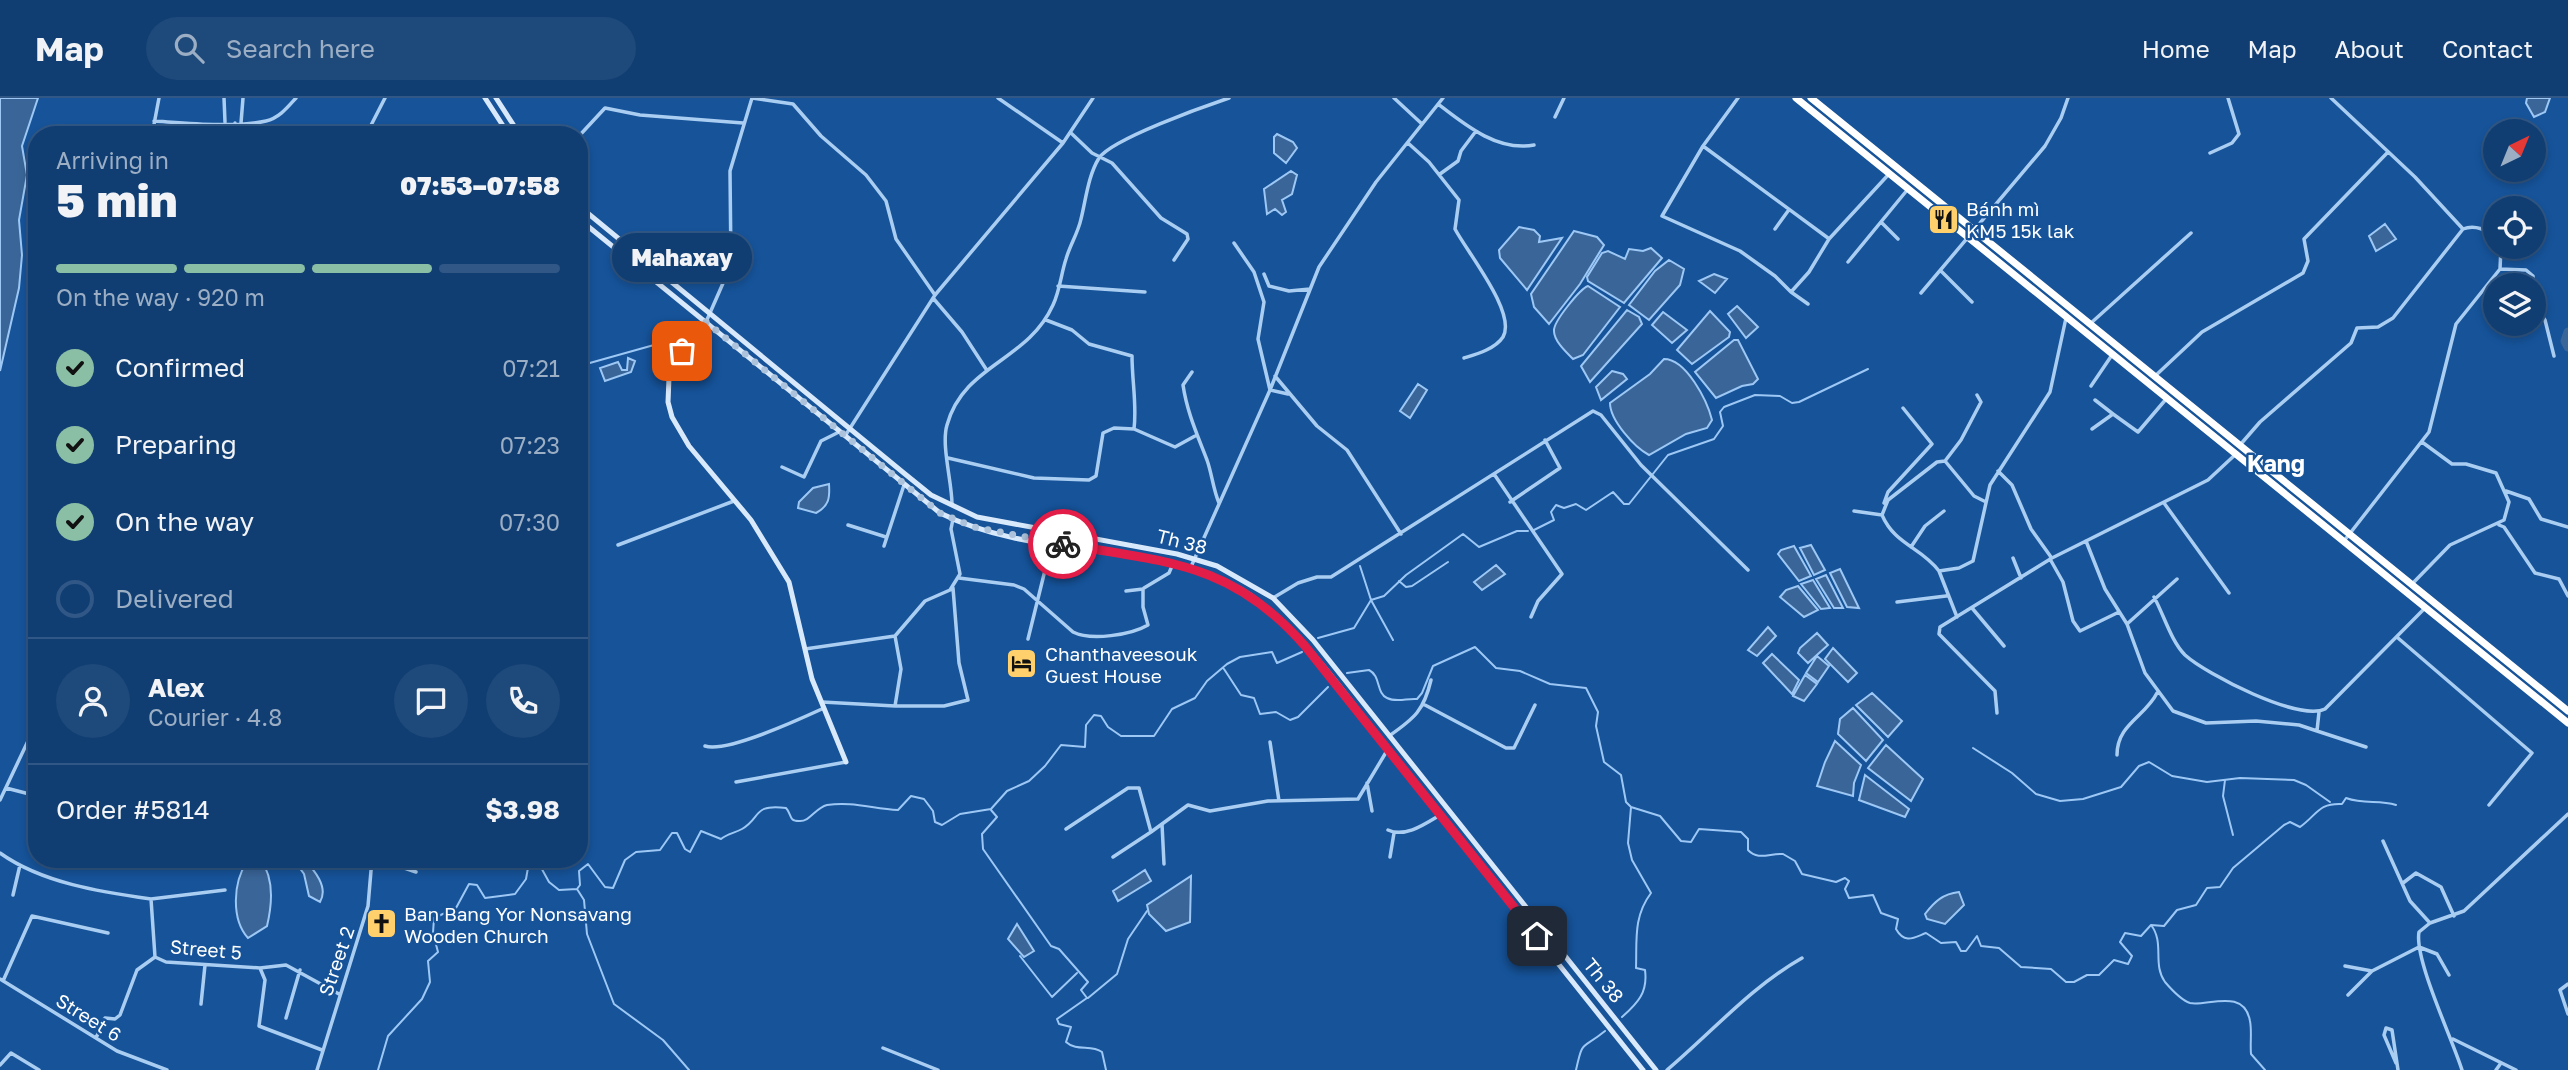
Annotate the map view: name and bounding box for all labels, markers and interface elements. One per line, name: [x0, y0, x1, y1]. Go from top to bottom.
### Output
search box: [146, 17, 636, 80]
text: Map: [35, 29, 104, 68]
icon: search: [170, 29, 208, 67]
text: Search here: [226, 33, 375, 64]
text: Home: [2142, 34, 2210, 63]
text: Map: [2248, 34, 2297, 63]
text: About: [2335, 34, 2404, 63]
text: Contact: [2442, 34, 2533, 63]
north arrow: [2483, 119, 2546, 182]
map controls: [2483, 119, 2546, 336]
text: Arriving in: [56, 146, 169, 174]
text: 07:53–07:58: [400, 170, 560, 201]
text: 5 min: [56, 172, 178, 227]
button: locate: [2483, 196, 2546, 259]
place label: Bánh mì KM5 15k lak: [1966, 197, 2075, 242]
restaurant icon: Bánh mì KM5 15k lak: [1926, 202, 1960, 236]
callout: Mahaxay: [612, 232, 752, 281]
text: Mahaxay: [631, 243, 733, 271]
button: layers: [2483, 273, 2546, 336]
text: On the way · 920 m: [56, 283, 265, 311]
pin: [652, 321, 712, 381]
icon: bag: [663, 332, 701, 370]
icon: check: [56, 349, 94, 387]
text: Confirmed: [115, 352, 245, 383]
text: 07:21: [502, 354, 560, 382]
icon: check: [56, 426, 94, 464]
text: Preparing: [115, 429, 237, 460]
text: 07:23: [500, 431, 560, 459]
district label: Kang: [2247, 449, 2305, 477]
icon: check: [56, 503, 94, 541]
text: On the way: [115, 506, 254, 537]
text: 07:30: [499, 508, 560, 536]
courier: [1028, 509, 1098, 579]
street label: Th 38: [1155, 524, 1209, 558]
icon: bike: [1044, 525, 1082, 563]
text: Delivered: [115, 583, 234, 614]
place label: Chanthaveesouk Guest House: [1045, 642, 1198, 687]
hotel icon: Chanthaveesouk Guest House: [1005, 647, 1039, 681]
button: person: [56, 664, 130, 738]
button: chat: [394, 664, 468, 738]
button: phone: [486, 664, 560, 738]
text: Alex: [148, 672, 205, 703]
text: Courier · 4.8: [148, 703, 282, 731]
text: Order #5814: [56, 794, 210, 825]
text: $3.98: [485, 794, 560, 825]
place label: Ban Bang Yor Nonsavang Wooden Church: [404, 902, 632, 947]
pin: [1507, 906, 1567, 966]
church icon: Ban Bang Yor Nonsavang Wooden Church: [364, 907, 398, 941]
icon: home: [1518, 917, 1556, 955]
street label: Street 2: [313, 923, 359, 999]
street label: Street 5: [169, 934, 243, 964]
street label: Th 38: [1579, 953, 1629, 1007]
street label: Street 6: [52, 988, 126, 1046]

